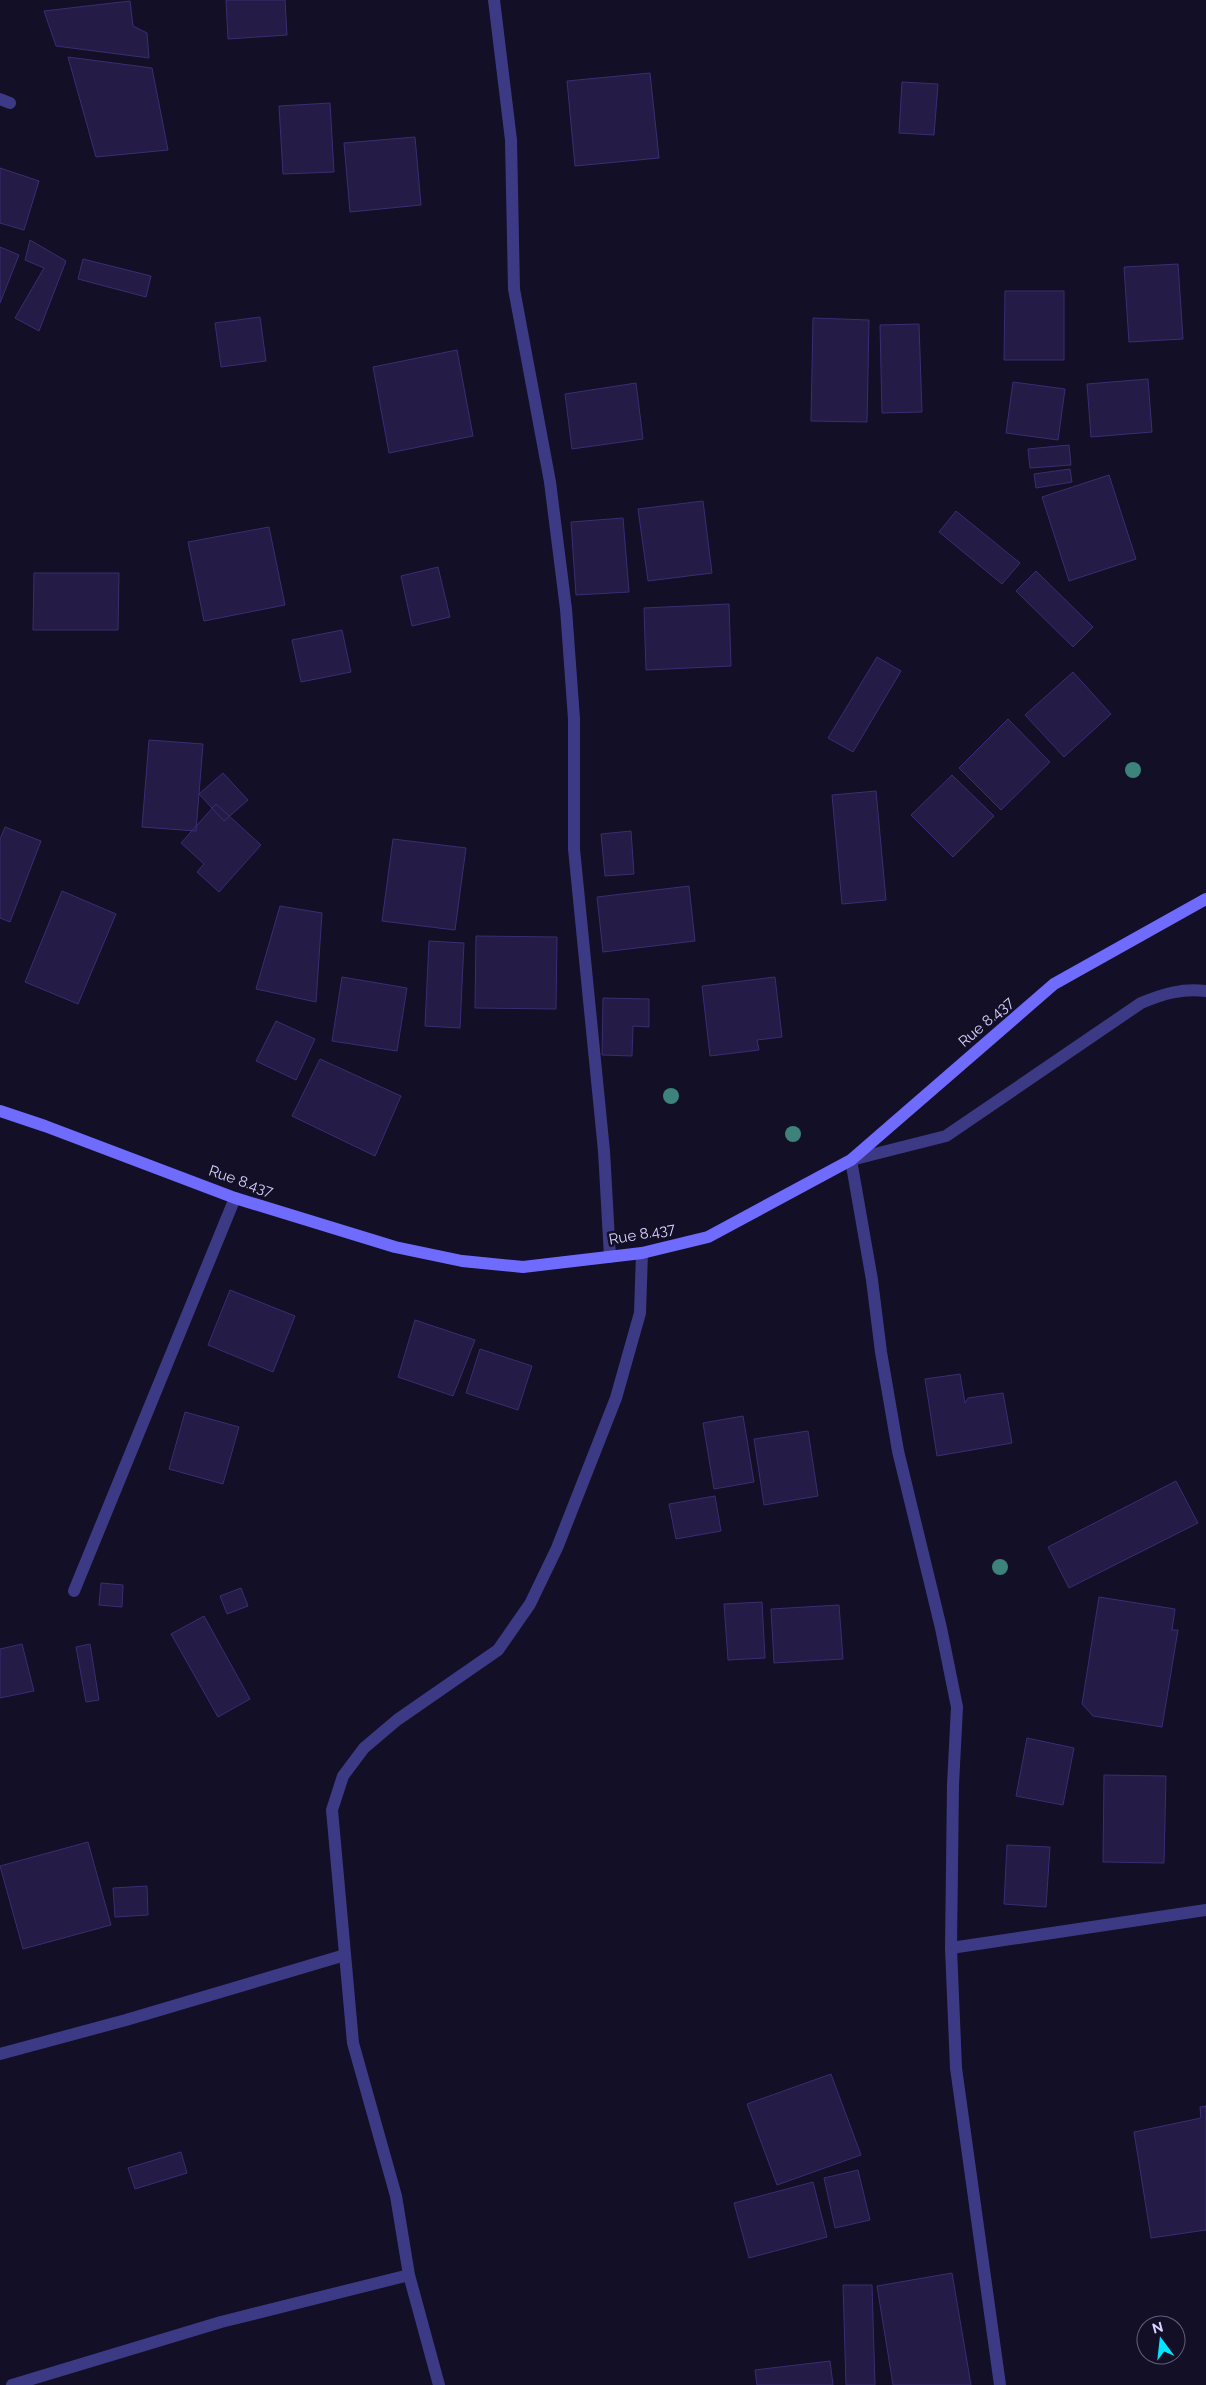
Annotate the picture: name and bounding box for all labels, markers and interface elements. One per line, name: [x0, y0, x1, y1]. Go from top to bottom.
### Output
street label: Rue 8.437: [955, 993, 1017, 1051]
street label: Rue 8.437: [206, 1162, 276, 1200]
street label: Rue 8.437: [607, 1219, 677, 1249]
north arrow: [1136, 2315, 1186, 2365]
text: N: [1150, 2318, 1165, 2337]

